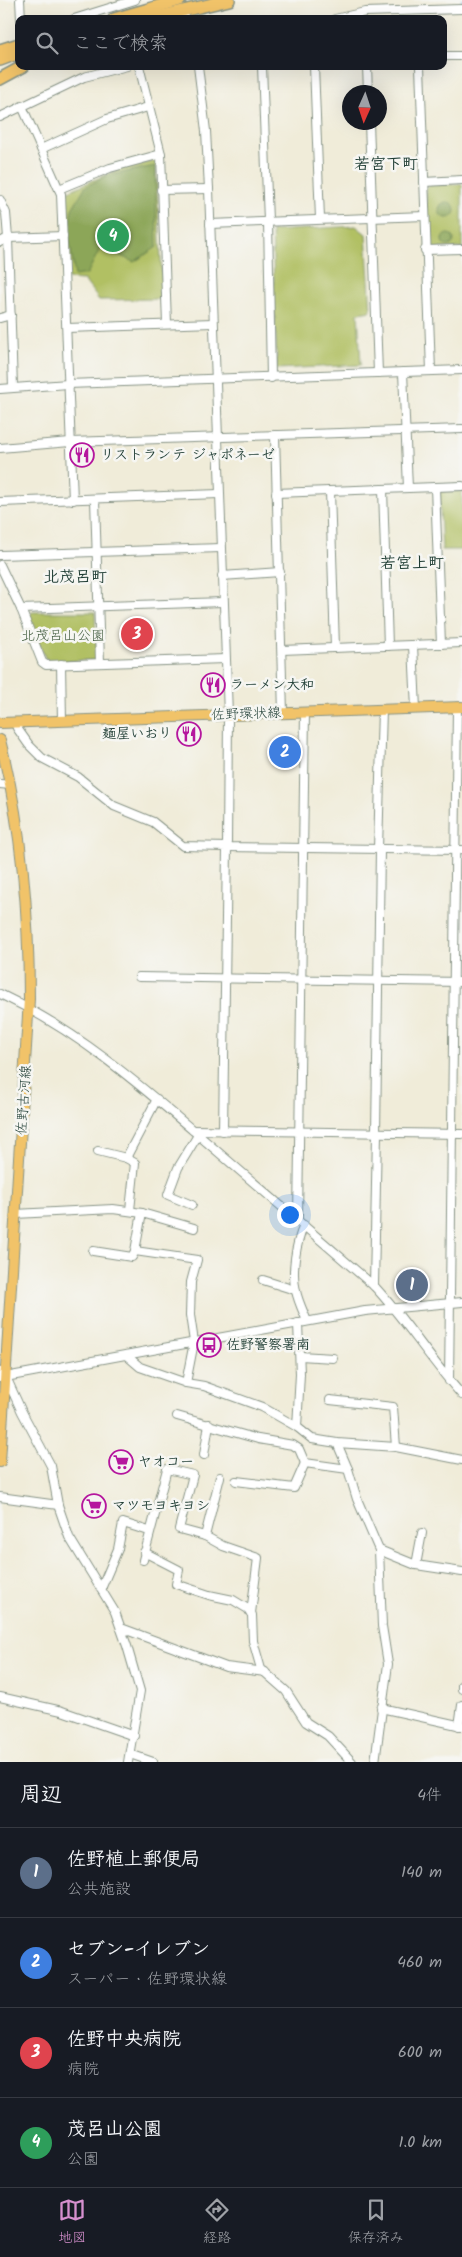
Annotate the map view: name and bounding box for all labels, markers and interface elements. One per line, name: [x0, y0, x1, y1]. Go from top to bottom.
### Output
search box: [15, 15, 447, 70]
icon: search: [33, 29, 61, 57]
text: ここで検索: [73, 29, 168, 59]
north arrow: [342, 85, 387, 130]
district label: 若宮下町: [354, 152, 418, 177]
pin: 4: [97, 217, 129, 255]
restaurant icon: リストランテ ジャポネーゼ: [69, 442, 95, 468]
place label: リストランテ ジャポネーゼ: [100, 444, 275, 466]
district label: 若宮上町: [380, 551, 444, 576]
district label: 北茂呂町: [43, 565, 107, 590]
pin: 3: [121, 615, 153, 653]
park label: 北茂呂山公園: [21, 625, 105, 647]
restaurant icon: ラーメン大和: [200, 672, 226, 698]
place label: ラーメン大和: [230, 674, 314, 696]
street label: 佐野環状線: [211, 702, 281, 726]
restaurant icon: 麺屋いおり: [176, 721, 202, 747]
place label: 麺屋いおり: [102, 723, 172, 745]
pin: 2: [269, 733, 301, 771]
street label: 佐野古河線: [11, 1064, 37, 1136]
your location: [277, 1202, 303, 1228]
pin: 1: [396, 1266, 428, 1304]
bus stop icon: 佐野警察署南: [196, 1332, 222, 1358]
place label: 佐野警察署南: [226, 1334, 310, 1356]
supermarket icon: ヤオコー: [108, 1449, 134, 1475]
place label: ヤオコー: [138, 1451, 194, 1473]
supermarket icon: マツモヨキヨシ: [81, 1493, 107, 1519]
place label: マツモヨキヨシ: [112, 1495, 210, 1517]
text: 周辺: [20, 1779, 62, 1812]
text: 4件: [417, 1783, 442, 1808]
text: 佐野植上郵便局: [67, 1845, 200, 1875]
text: 1: [34, 1860, 38, 1885]
text: 140 m: [401, 1860, 442, 1885]
text: 公共施設: [67, 1877, 131, 1902]
text: セブン-イレブン: [67, 1935, 210, 1965]
text: 2: [31, 1950, 41, 1975]
text: 460 m: [397, 1950, 442, 1975]
text: スーパー · 佐野環状線: [67, 1967, 227, 1992]
text: 佐野中央病院: [67, 2025, 181, 2055]
text: 3: [32, 2040, 40, 2065]
text: 600 m: [398, 2040, 442, 2065]
text: 病院: [67, 2057, 99, 2082]
text: 茂呂山公園: [67, 2115, 162, 2145]
text: 4: [32, 2130, 40, 2155]
text: 1.0 km: [399, 2130, 442, 2155]
text: 公園: [67, 2147, 99, 2172]
tab: 地図: [58, 2196, 86, 2249]
tab: 経路: [203, 2196, 231, 2249]
tab: 保存済み: [348, 2196, 404, 2249]

